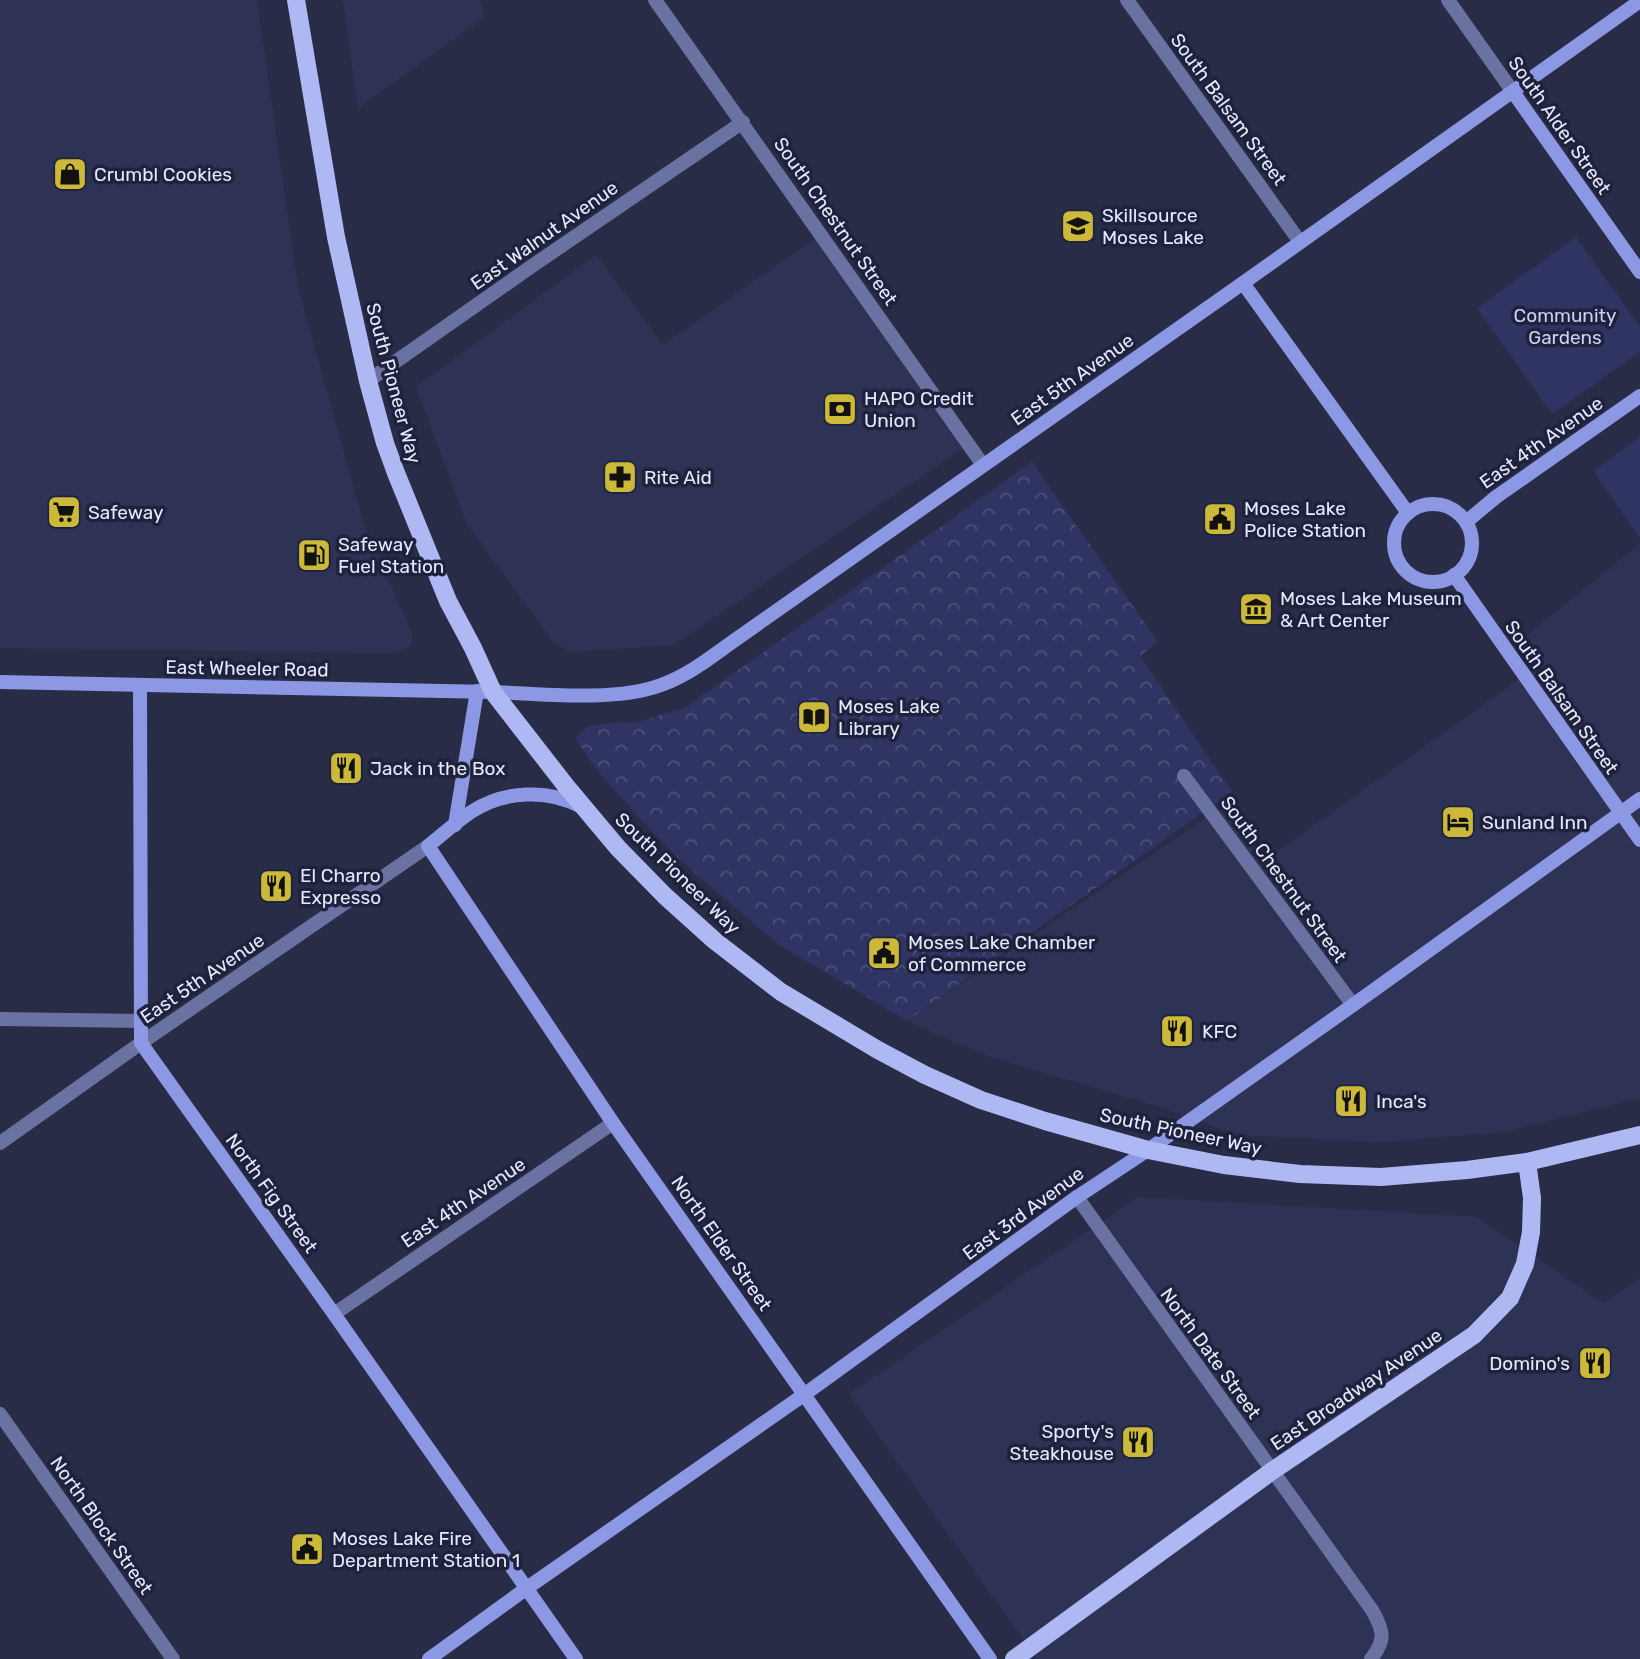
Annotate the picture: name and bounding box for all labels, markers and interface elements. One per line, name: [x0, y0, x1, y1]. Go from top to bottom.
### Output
street label: South Balsam Street: [1166, 29, 1292, 190]
street label: South Alder Street: [1503, 52, 1616, 199]
street label: South Chestnut Street: [769, 133, 903, 310]
shop icon: Crumbl Cookies: [51, 155, 89, 193]
place label: Crumbl Cookies: [94, 163, 232, 186]
street label: East Walnut Avenue: [466, 176, 622, 295]
place label: Skillsource Moses Lake: [1102, 204, 1204, 249]
school or university icon: Skillsource Moses Lake: [1059, 207, 1097, 245]
street label: South Pioneer Way: [361, 300, 426, 466]
park label: Community Gardens: [1514, 304, 1616, 349]
street label: East 5th Avenue: [1006, 328, 1138, 430]
place label: HAPO Credit Union: [864, 387, 974, 432]
bank icon: HAPO Credit Union: [821, 390, 859, 428]
street label: East 4th Avenue: [1475, 391, 1607, 493]
pharmacy icon: Rite Aid: [601, 458, 639, 496]
place label: Rite Aid: [644, 466, 712, 489]
supermarket icon: Safeway: [45, 493, 83, 531]
place label: Moses Lake Police Station: [1244, 497, 1366, 542]
public building icon: Moses Lake Police Station: [1201, 500, 1239, 538]
place label: Safeway: [88, 501, 163, 524]
place label: Safeway Fuel Station: [338, 533, 444, 578]
fuel station icon: Safeway Fuel Station: [295, 536, 333, 574]
place label: Moses Lake Museum & Art Center: [1280, 587, 1462, 632]
museum icon: Moses Lake Museum & Art Center: [1237, 590, 1275, 628]
street label: South Balsam Street: [1500, 616, 1624, 779]
street label: East Wheeler Road: [165, 656, 329, 681]
place label: Moses Lake Library: [838, 695, 940, 740]
library icon: Moses Lake Library: [795, 698, 833, 736]
restaurant icon: Jack in the Box: [327, 749, 365, 787]
place label: Jack in the Box: [370, 757, 505, 780]
street label: South Chestnut Street: [1216, 792, 1352, 967]
hotel icon: Sunland Inn: [1439, 803, 1477, 841]
street label: South Pioneer Way: [610, 808, 745, 939]
place label: Sunland Inn: [1482, 811, 1588, 834]
place label: El Charro Expresso: [300, 864, 381, 909]
restaurant icon: El Charro Expresso: [257, 867, 295, 905]
street label: East 5th Avenue: [136, 928, 269, 1028]
place label: Moses Lake Chamber of Commerce: [908, 931, 1096, 976]
public building icon: Moses Lake Chamber of Commerce: [865, 934, 903, 972]
restaurant icon: KFC: [1158, 1012, 1196, 1050]
place label: KFC: [1202, 1020, 1237, 1043]
restaurant icon: Inca's: [1332, 1082, 1370, 1120]
place label: Inca's: [1376, 1090, 1427, 1113]
street label: South Pioneer Way: [1098, 1103, 1264, 1160]
street label: North Fig Street: [221, 1129, 323, 1258]
street label: East 4th Avenue: [397, 1152, 530, 1253]
street label: East 3rd Avenue: [958, 1162, 1088, 1265]
street label: North Elder Street: [666, 1171, 777, 1316]
street label: North Date Street: [1155, 1283, 1266, 1424]
street label: East Broadway Avenue: [1266, 1323, 1446, 1455]
restaurant icon: Domino's: [1576, 1344, 1614, 1382]
place label: Domino's: [1489, 1352, 1570, 1375]
place label: Sporty's Steakhouse: [1010, 1420, 1114, 1465]
restaurant icon: Sporty's Steakhouse: [1119, 1423, 1157, 1461]
street label: North Block Street: [45, 1452, 158, 1599]
place label: Moses Lake Fire Department Station 1: [332, 1527, 520, 1572]
public building icon: Moses Lake Fire Department Station 1: [288, 1530, 326, 1568]

